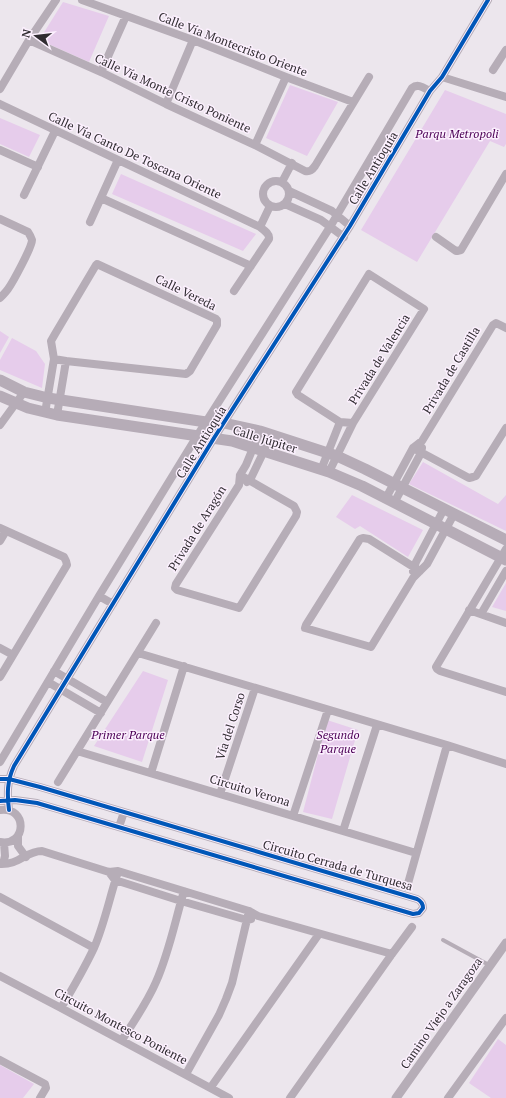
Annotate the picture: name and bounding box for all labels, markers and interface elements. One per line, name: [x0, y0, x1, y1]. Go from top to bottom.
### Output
street label: Calle Vía Montecristo Oriente: [156, 9, 310, 79]
north arrow: [16, 16, 56, 56]
text: N: [18, 27, 34, 39]
street label: Calle Vía Monte Cristo Poniente: [93, 50, 253, 136]
street label: Calle Vía Canto De Toscana Oriente: [46, 108, 224, 202]
park label: Parqu Metropoli: [414, 126, 499, 141]
street label: Calle Antioquía: [345, 129, 401, 207]
street label: Calle Vereda: [153, 271, 219, 313]
street label: Privada de Valencia: [345, 311, 413, 407]
street label: Privada de Castilla: [419, 324, 483, 416]
street label: Calle Antioquía: [173, 403, 229, 481]
street label: Calle Júpiter: [231, 422, 299, 456]
street label: Privada de Aragón: [165, 483, 229, 573]
street label: Vía del Corso: [212, 690, 248, 762]
park label: Primer Parque: [90, 727, 165, 742]
park label: Segundo Parque: [316, 727, 360, 756]
street label: Circuito Verona: [208, 771, 292, 809]
street label: Circuito Cerrada de Turquesa: [261, 836, 415, 894]
street label: Camino Viejo a Zaragoza: [397, 954, 485, 1072]
street label: Circuito Montesco Poniente: [52, 984, 190, 1068]

